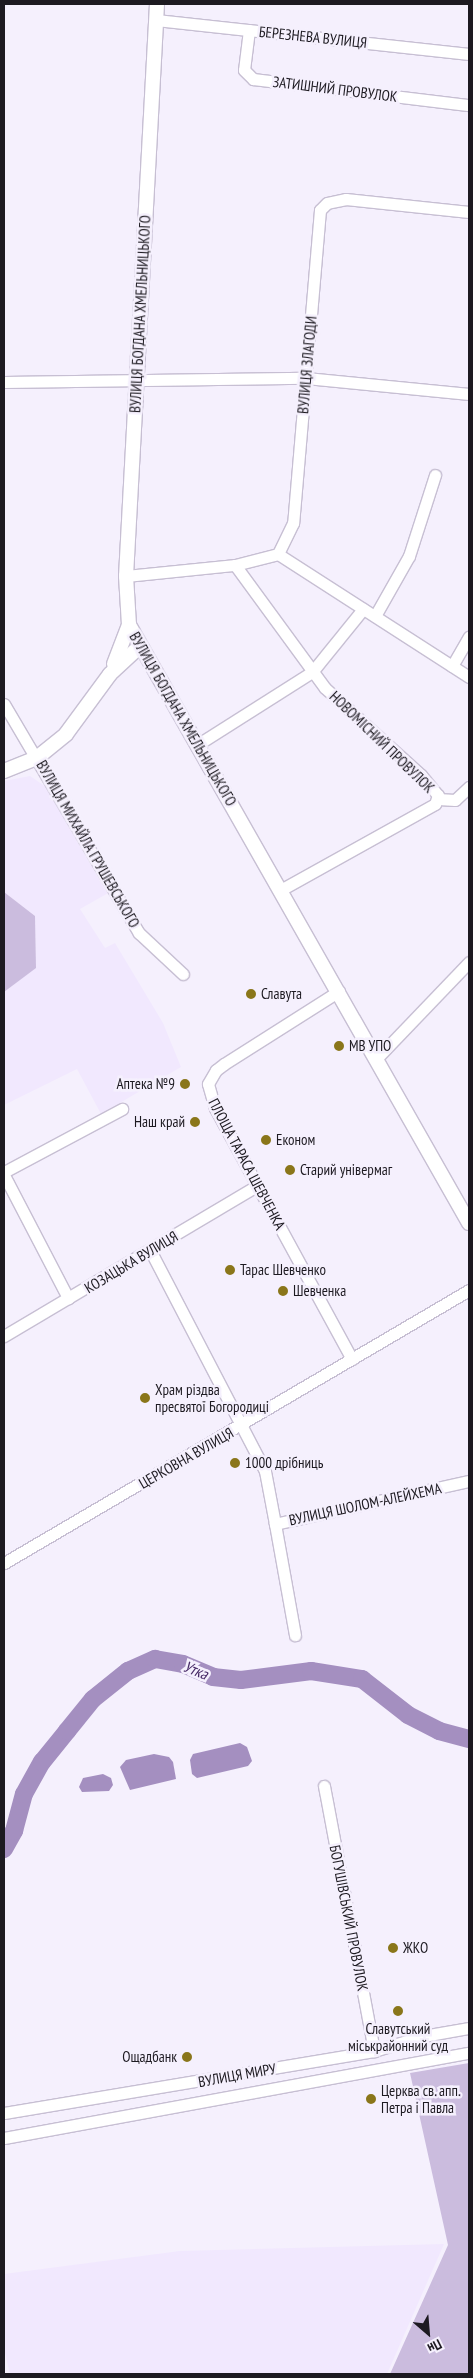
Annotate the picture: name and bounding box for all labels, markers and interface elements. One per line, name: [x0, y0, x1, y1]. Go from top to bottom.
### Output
street label: БЕРЕЗНЕВА ВУЛИЦЯ: [258, 22, 368, 52]
street label: ЗАТИШНИЙ ПРОВУЛОК: [272, 72, 398, 106]
street label: ВУЛИЦЯ БОГДАНА ХМЕЛЬНИЦЬКОГО: [126, 214, 154, 414]
street label: ВУЛИЦЯ ЗЛАГОДИ: [294, 315, 320, 415]
street label: ВУЛИЦЯ БОГДАНА ХМЕЛЬНИЦЬКОГО: [125, 628, 241, 810]
street label: НОВОМІСНИЙ ПРОВУЛОК: [326, 687, 438, 797]
street label: ВУЛИЦЯ МИХАЙЛА ГРУШЕВСЬКОГО: [33, 757, 143, 931]
place label: Славута: [261, 985, 302, 1003]
marker: Славута: [245, 988, 257, 1000]
place label: МВ УПО: [349, 1037, 392, 1055]
marker: МВ УПО: [333, 1040, 345, 1052]
place label: Аптека №9: [117, 1075, 175, 1093]
marker: Аптека №9: [179, 1078, 191, 1090]
street label: ПЛОЩА ТАРАСА ШЕВЧЕНКА: [204, 1095, 290, 1233]
place label: Наш край: [134, 1113, 185, 1131]
marker: Наш край: [189, 1116, 201, 1128]
place label: Економ: [276, 1131, 315, 1149]
marker: Економ: [260, 1134, 272, 1146]
place label: Старий універмаг: [300, 1161, 392, 1179]
marker: Старий універмаг: [284, 1164, 296, 1176]
street label: КОЗАЦЬКА ВУЛИЦЯ: [81, 1227, 181, 1297]
place label: Тарас Шевченко: [240, 1261, 326, 1279]
marker: Тарас Шевченко: [224, 1264, 236, 1276]
place label: Шевченка: [293, 1282, 346, 1300]
marker: Шевченка: [277, 1285, 289, 1297]
place label: Храм різдва пресвятої Богородиці: [155, 1380, 269, 1415]
marker: Храм різдва пресвятої Богородиці: [139, 1392, 151, 1404]
street label: ЦЕРКОВНА ВУЛИЦЯ: [135, 1424, 237, 1492]
place label: 1000 дрібниць: [245, 1454, 323, 1472]
marker: 1000 дрібниць: [229, 1457, 241, 1469]
street label: ВУЛИЦЯ ШОЛОМ-АЛЕЙХЕМА: [287, 1479, 443, 1529]
water label: Утка: [181, 1656, 211, 1684]
street label: БОГУШІВСЬКИЙ ПРОВУЛОК: [326, 1844, 372, 1992]
place label: ЖКО: [403, 1939, 428, 1957]
marker: ЖКО: [387, 1942, 399, 1954]
marker: Славутський міськрайонний суд: [392, 2005, 404, 2017]
place label: Славутський міськрайонний суд: [348, 2019, 448, 2054]
place label: Ощадбанк: [122, 2048, 177, 2066]
marker: Ощадбанк: [181, 2051, 193, 2063]
street label: ВУЛИЦЯ МИРУ: [197, 2059, 277, 2091]
place label: Церква св. апп. Петра і Павла: [381, 2081, 462, 2116]
marker: Церква св. апп. Петра і Павла: [365, 2093, 377, 2105]
north arrow: [403, 2308, 453, 2358]
text: Пн: [425, 2335, 445, 2357]

